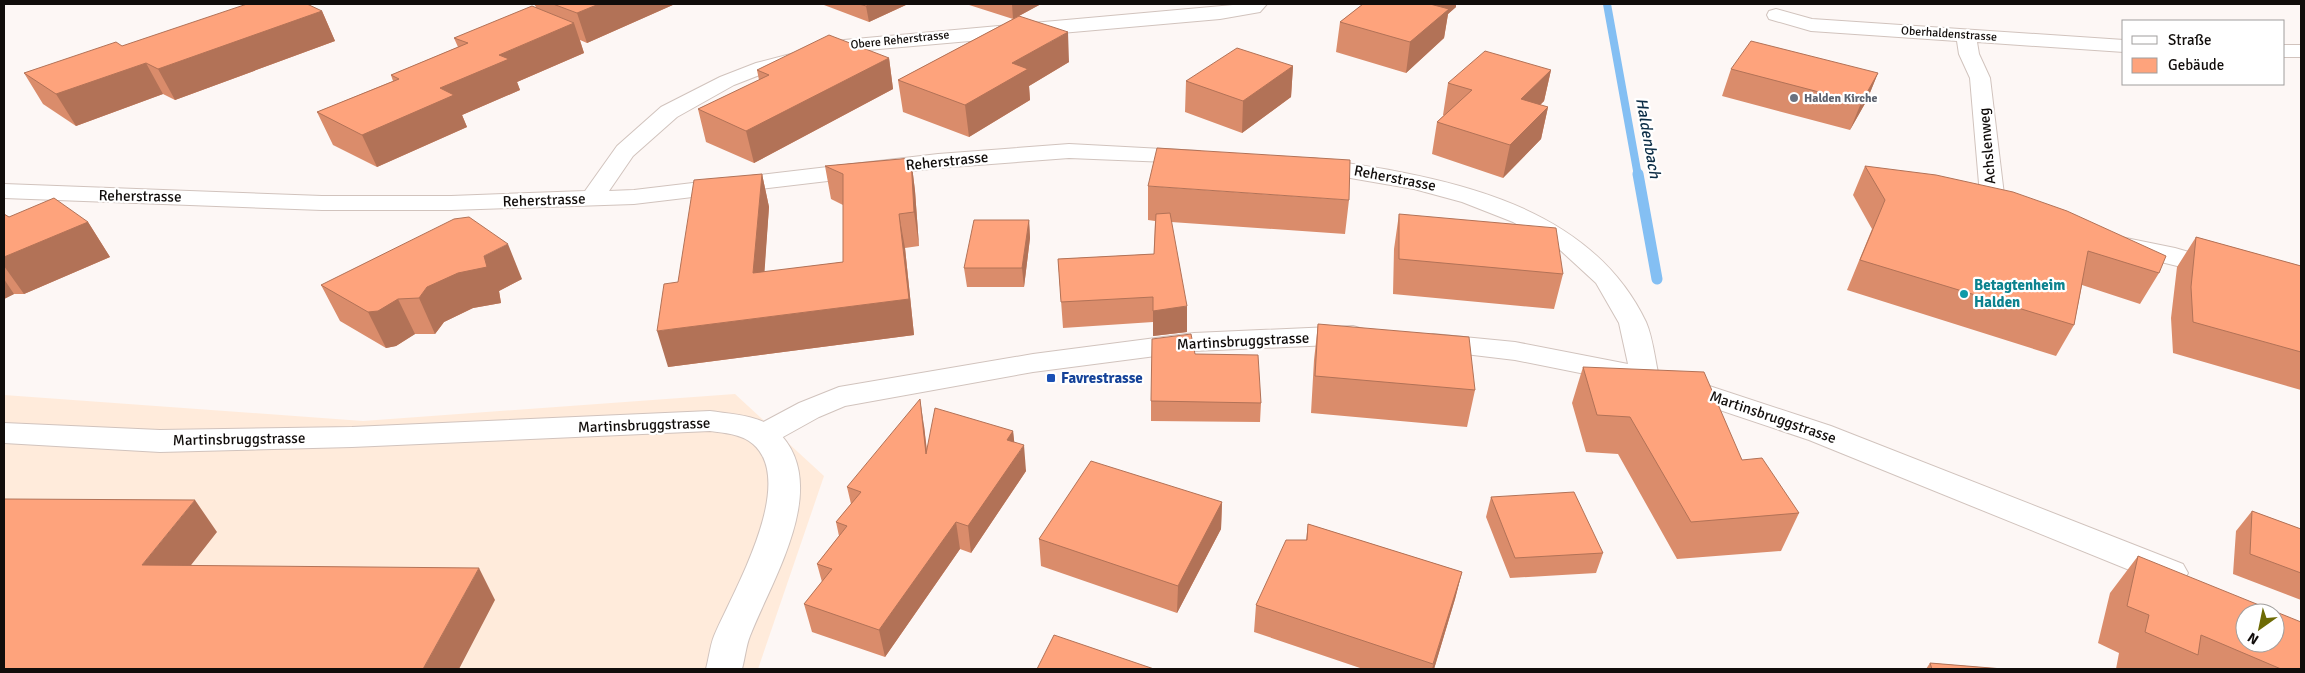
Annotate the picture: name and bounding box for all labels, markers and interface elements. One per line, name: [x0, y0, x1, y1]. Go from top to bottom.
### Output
legend: [2122, 20, 2285, 85]
street label: Oberhaldenstrasse: [1901, 23, 1997, 45]
street label: Obere Reherstrasse: [850, 27, 950, 53]
text: Straße: [2168, 31, 2212, 49]
text: Gebäude: [2168, 56, 2224, 74]
place label: Halden Kirche: [1804, 91, 1878, 106]
marker: Halden Kirche: [1788, 92, 1800, 104]
water label: Haldenbach: [1631, 96, 1665, 181]
street label: Achslenweg: [1975, 107, 1999, 185]
street label: Reherstrasse: [905, 148, 989, 174]
street label: Reherstrasse: [1353, 161, 1437, 195]
street label: Reherstrasse: [98, 186, 182, 206]
street label: Reherstrasse: [502, 190, 586, 210]
place label: Betagtenheim Halden: [1974, 276, 2065, 311]
marker: Betagtenheim Halden: [1958, 288, 1970, 300]
street label: Martinsbruggstrasse: [1176, 329, 1310, 353]
place label: Favrestrasse: [1061, 369, 1143, 387]
marker: Favrestrasse: [1045, 372, 1057, 384]
street label: Martinsbruggstrasse: [1707, 387, 1839, 447]
street label: Martinsbruggstrasse: [577, 414, 711, 436]
street label: Martinsbruggstrasse: [173, 429, 305, 449]
north arrow: [2235, 603, 2285, 653]
text: N: [2244, 629, 2262, 648]

